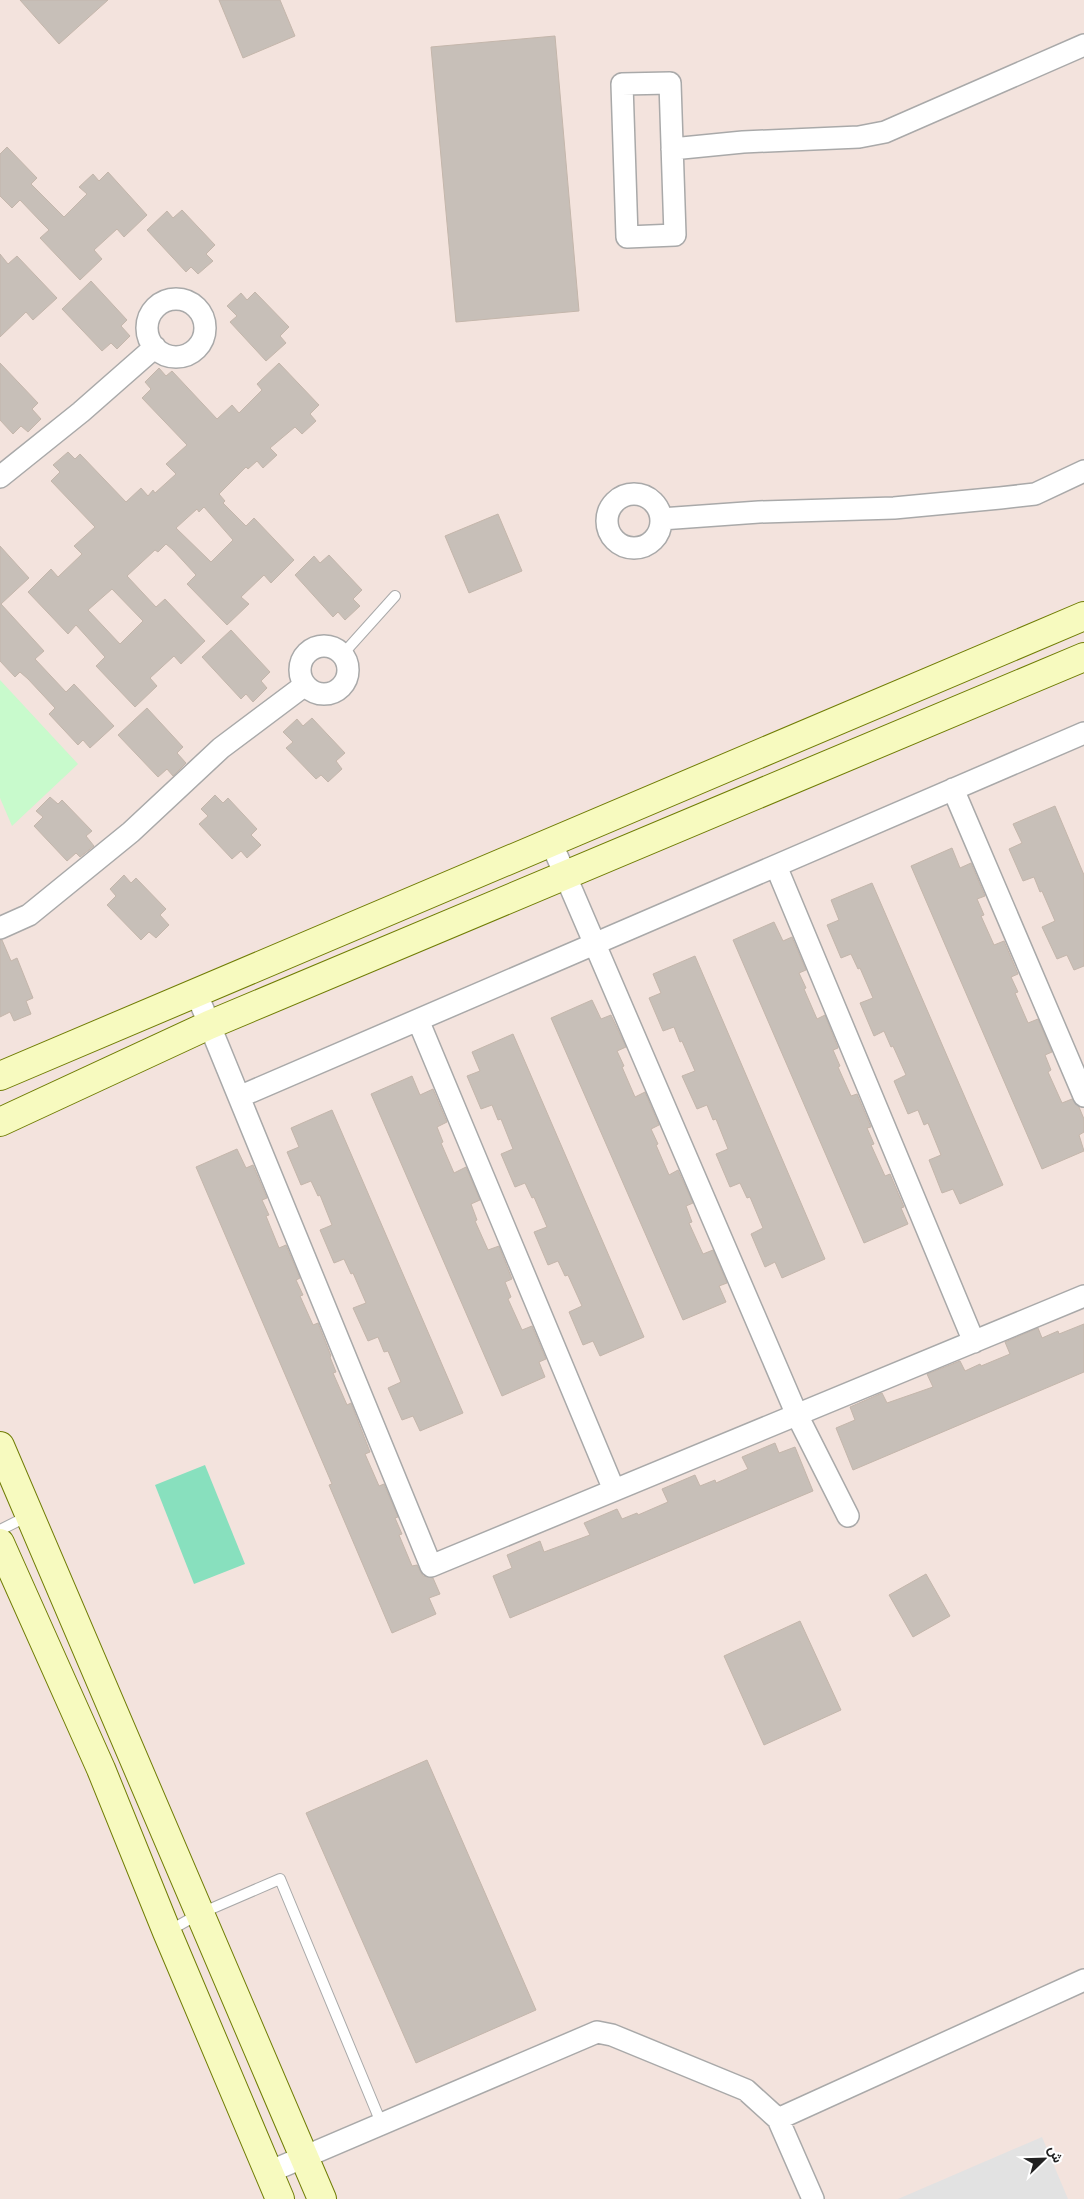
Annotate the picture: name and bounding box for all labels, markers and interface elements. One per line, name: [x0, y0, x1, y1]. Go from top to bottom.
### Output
north arrow: [1019, 2134, 1069, 2184]
text: ش: [1044, 2142, 1069, 2165]

